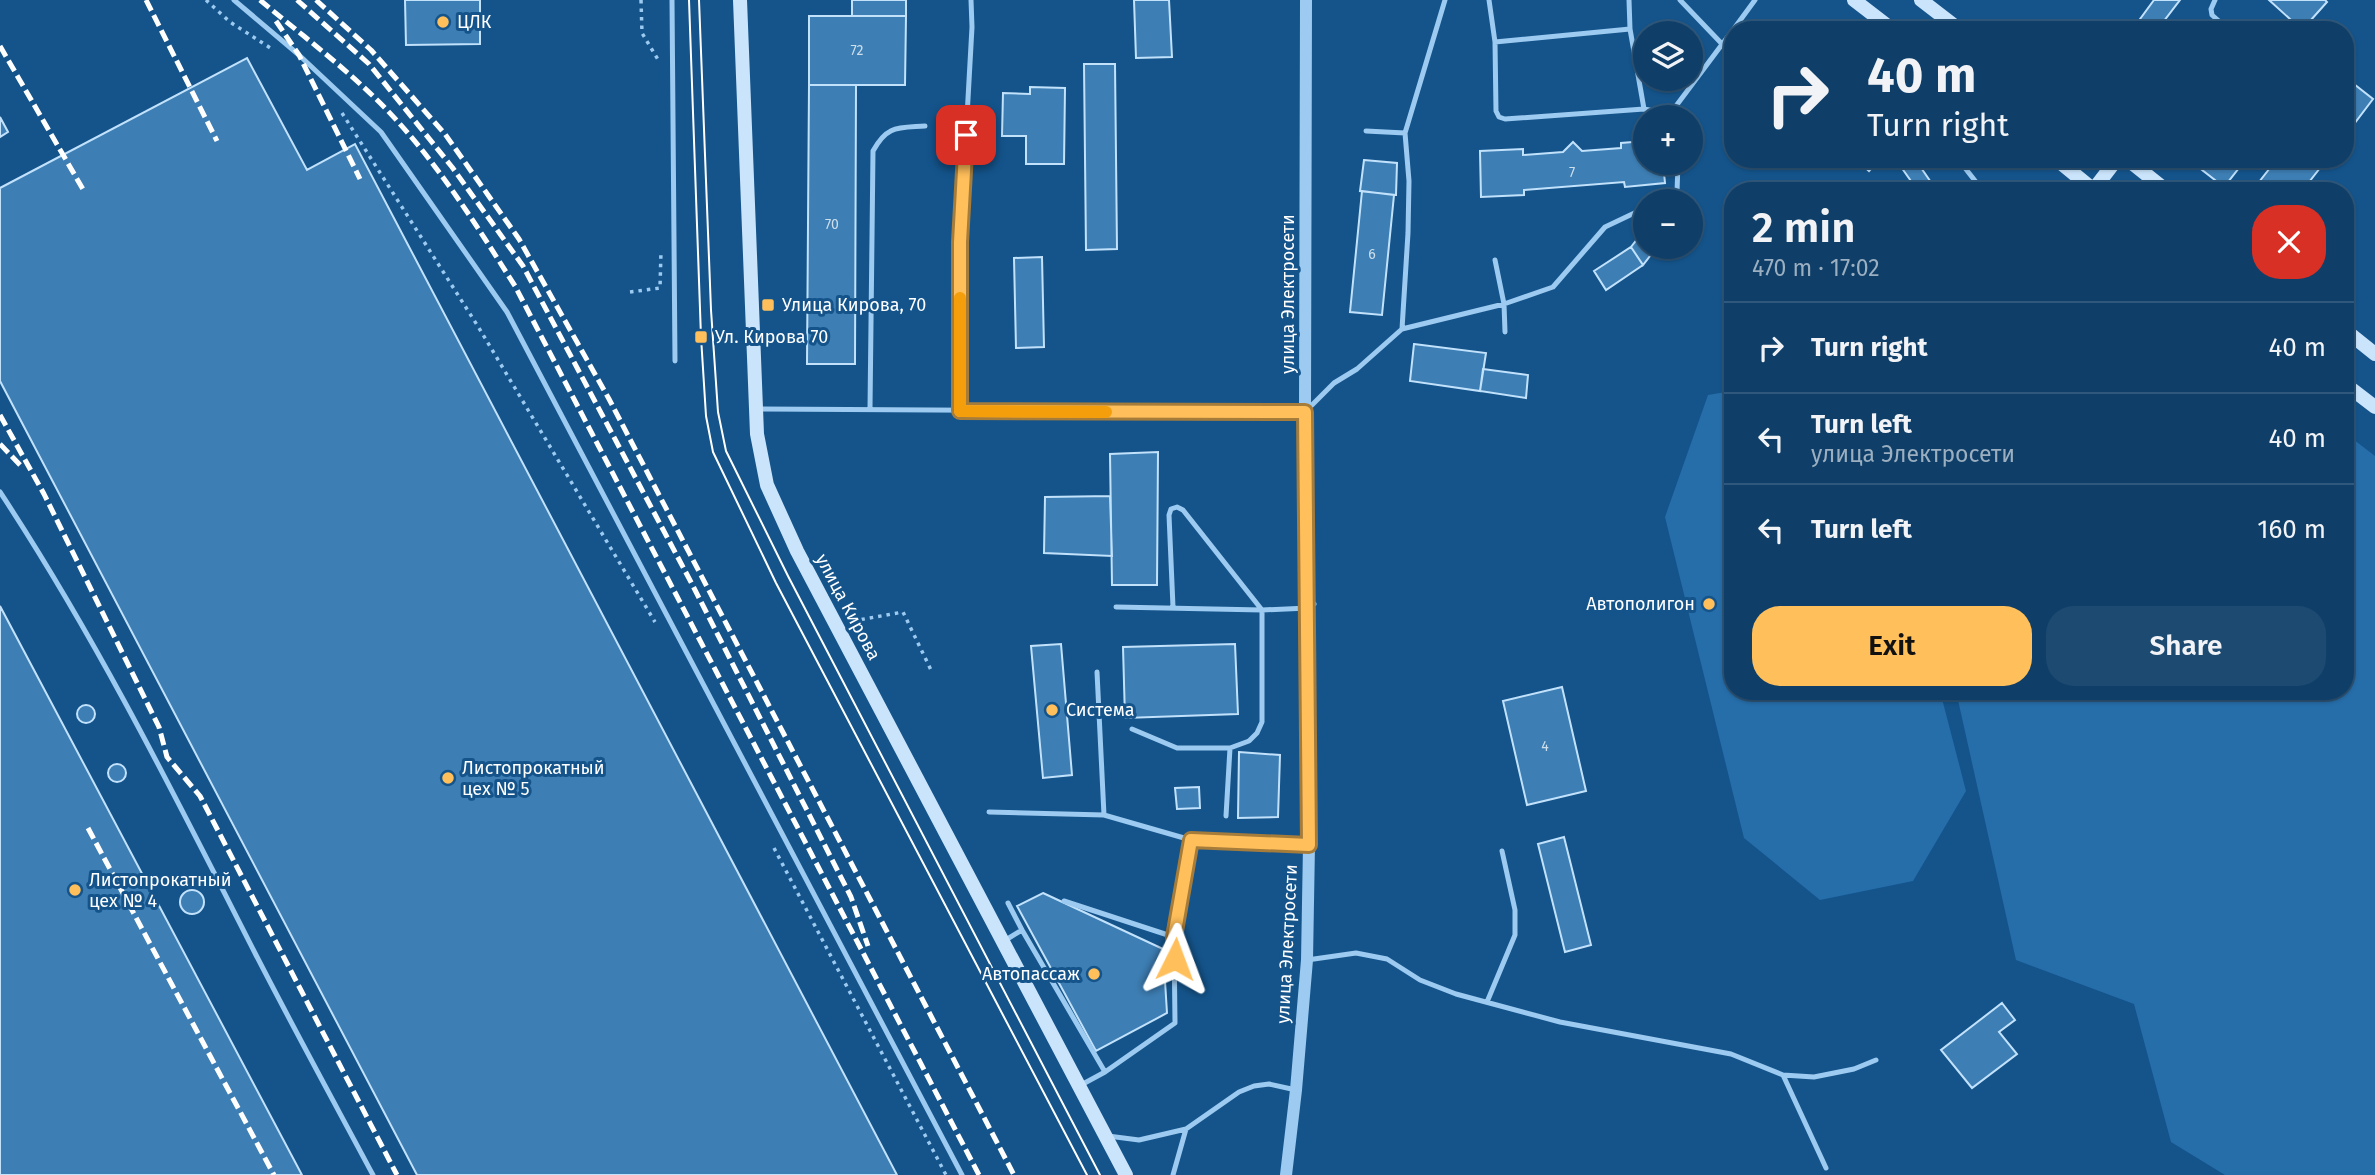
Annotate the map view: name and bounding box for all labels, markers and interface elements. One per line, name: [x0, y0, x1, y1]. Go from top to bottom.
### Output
place label: ЦЛК: [457, 11, 492, 33]
marker: ЦЛК: [435, 14, 451, 30]
map controls: [1633, 21, 1703, 259]
button: layers: [1633, 21, 1703, 91]
house number: 72: [851, 42, 864, 59]
text: 40 m: [1867, 46, 1976, 105]
icon: right: [1752, 49, 1843, 140]
pin: [936, 105, 996, 165]
button: +: [1633, 105, 1703, 175]
text: Turn right: [1867, 106, 2009, 144]
icon: arrive: [947, 116, 985, 154]
house number: 7: [1569, 164, 1575, 181]
button: −: [1633, 189, 1703, 259]
text: 2 min: [1752, 203, 1856, 253]
button: close: [2252, 205, 2326, 279]
street label: улица Электросети: [1277, 214, 1299, 374]
house number: 70: [825, 216, 839, 233]
house number: 6: [1368, 246, 1376, 263]
text: 470 m · 17:02: [1752, 254, 1880, 282]
place label: Улица Кирова, 70: [782, 294, 926, 316]
marker: Улица Кирова, 70: [760, 297, 776, 313]
place label: Ул. Кирова 70: [715, 326, 828, 348]
marker: Ул. Кирова 70: [693, 329, 709, 345]
icon: right: [1752, 329, 1790, 367]
text: Turn right: [1811, 332, 1928, 363]
text: 40 m: [2268, 332, 2326, 363]
text: Turn left: [1811, 409, 1912, 440]
icon: left: [1752, 420, 1790, 458]
text: 40 m: [2268, 423, 2326, 454]
text: улица Электросети: [1811, 440, 2015, 468]
icon: left: [1752, 511, 1790, 549]
text: Turn left: [1811, 514, 1912, 545]
text: 160 m: [2257, 514, 2326, 545]
street label: улица Кирова: [811, 550, 885, 664]
place label: Автополигон: [1586, 593, 1695, 615]
marker: Автополигон: [1701, 596, 1717, 612]
button: Exit: [1752, 606, 2032, 686]
button: Share: [2046, 606, 2326, 686]
place label: Система: [1066, 699, 1135, 721]
marker: Система: [1044, 702, 1060, 718]
house number: 4: [1541, 738, 1549, 755]
place label: Листопрокатный цех № 5: [462, 757, 605, 800]
marker: Листопрокатный цех № 5: [440, 770, 456, 786]
street label: улица Электросети: [1272, 864, 1302, 1024]
place label: Листопрокатный цех № 4: [89, 869, 232, 912]
marker: Листопрокатный цех № 4: [67, 882, 83, 898]
position arrow: [1138, 922, 1212, 996]
place label: Автопассаж: [982, 963, 1080, 985]
marker: Автопассаж: [1086, 966, 1102, 982]

